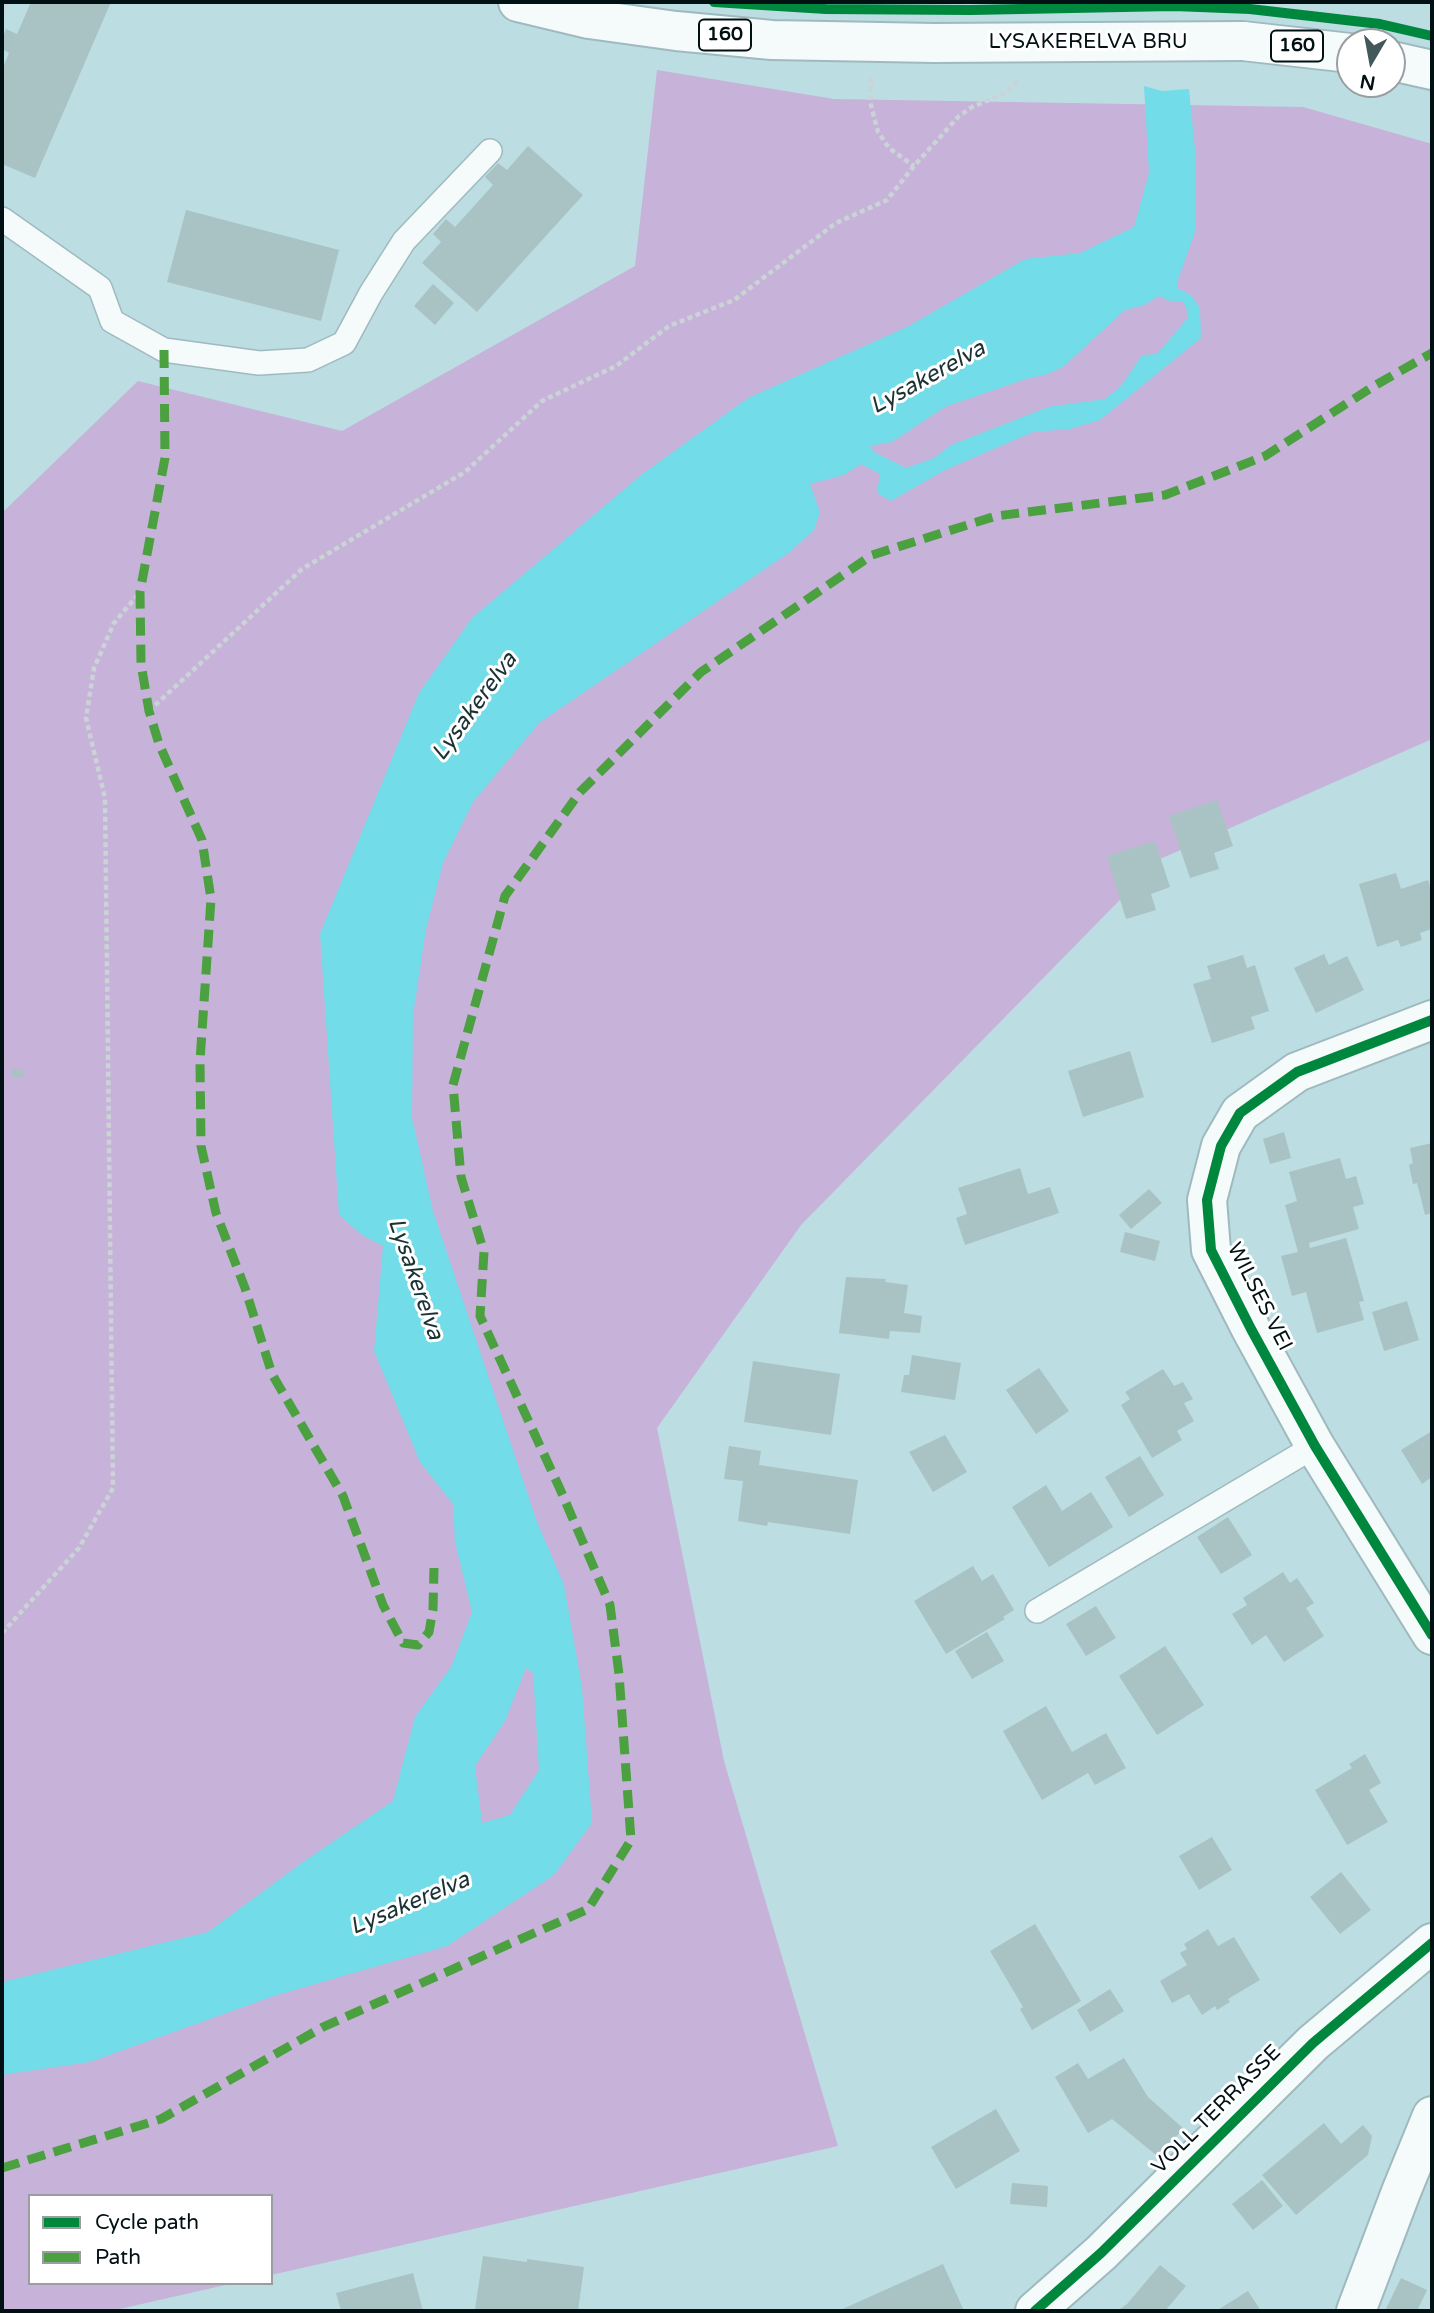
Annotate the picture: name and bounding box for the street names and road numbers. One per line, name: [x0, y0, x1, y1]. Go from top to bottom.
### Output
road number: 160: [699, 20, 751, 50]
street label: LYSAKERELVA BRU: [988, 29, 1188, 55]
road number: 160: [1271, 30, 1323, 61]
street label: WILSES VEI: [1221, 1239, 1297, 1355]
street label: VOLL TERRASSE: [1147, 2040, 1287, 2180]

